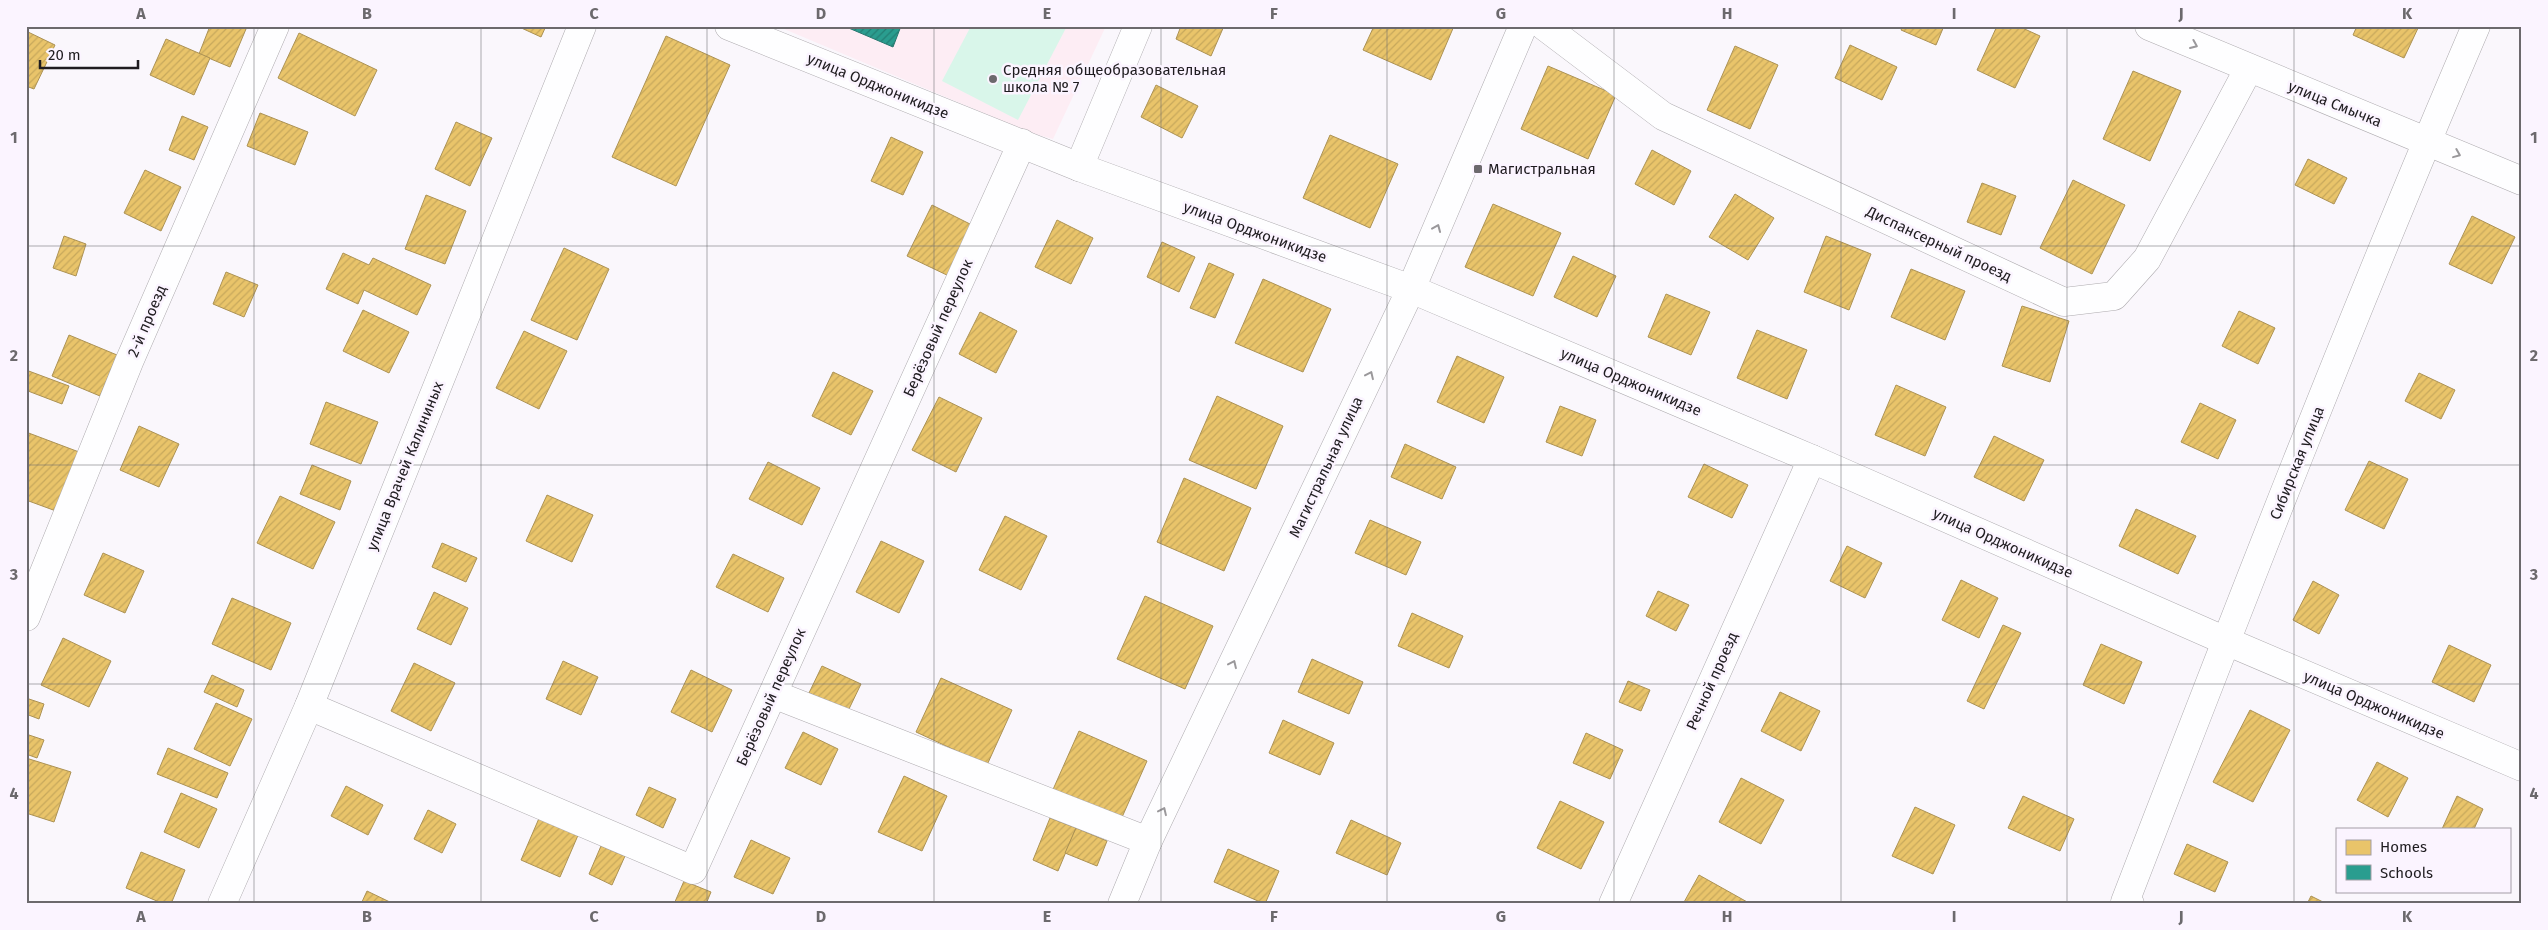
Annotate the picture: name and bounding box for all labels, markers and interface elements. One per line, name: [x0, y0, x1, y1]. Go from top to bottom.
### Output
text: A: [135, 4, 146, 23]
text: B: [362, 4, 372, 23]
text: C: [589, 4, 599, 23]
text: D: [816, 4, 826, 23]
text: E: [1043, 4, 1051, 23]
text: F: [1270, 4, 1278, 23]
text: G: [1496, 4, 1506, 23]
text: H: [1722, 4, 1732, 23]
text: I: [1952, 4, 1956, 23]
text: J: [2177, 4, 2184, 23]
text: K: [2402, 4, 2413, 23]
scale bar: [40, 38, 138, 70]
one-way arrow: [2189, 39, 2198, 49]
text: 20 m: [48, 46, 81, 64]
street label: улица Орджоникидзе: [804, 49, 952, 123]
place label: Средняя общеобразовательная школа № 7: [1003, 61, 1226, 96]
marker: Средняя общеобразовательная школа № 7: [987, 73, 999, 85]
street label: улица Смычка: [2286, 77, 2384, 131]
text: 1: [10, 128, 18, 147]
text: 1: [2530, 128, 2538, 147]
one-way arrow: [2452, 148, 2461, 158]
place label: Магистральная: [1488, 160, 1596, 178]
marker: Магистральная: [1472, 163, 1484, 175]
street label: улица Орджоникидзе: [1181, 198, 1329, 266]
street label: Диспансерный проезд: [1863, 202, 2014, 286]
one-way arrow: [1431, 224, 1442, 233]
street label: Берёзовый переулок: [900, 256, 977, 400]
street label: 2-й проезд: [124, 282, 170, 360]
street label: улица Орджоникидзе: [1558, 344, 1704, 420]
text: 2: [10, 346, 18, 365]
text: 2: [2530, 346, 2538, 365]
one-way arrow: [1364, 372, 1374, 381]
street label: улица Врачей Калининых: [363, 378, 447, 553]
street label: Магистральная улица: [1285, 394, 1367, 540]
street label: Сибирская улица: [2266, 404, 2328, 522]
street label: улица Орджоникидзе: [1930, 504, 2076, 582]
text: 3: [9, 565, 18, 584]
text: 3: [2529, 565, 2538, 584]
street label: Берёзовый переулок: [733, 625, 810, 769]
street label: Речной проезд: [1682, 629, 1742, 733]
one-way arrow: [1226, 661, 1236, 670]
street label: улица Орджоникидзе: [2301, 667, 2447, 743]
text: 4: [9, 784, 19, 803]
text: 4: [2529, 784, 2539, 803]
one-way arrow: [1157, 807, 1167, 816]
legend: [2336, 828, 2510, 892]
text: Homes: [2380, 838, 2427, 856]
text: Schools: [2380, 864, 2433, 882]
text: A: [135, 907, 146, 926]
text: B: [362, 907, 372, 926]
text: C: [589, 907, 599, 926]
text: D: [816, 907, 826, 926]
text: E: [1043, 907, 1051, 926]
text: F: [1270, 907, 1278, 926]
text: G: [1496, 907, 1506, 926]
text: H: [1722, 907, 1732, 926]
text: I: [1952, 907, 1956, 926]
text: J: [2177, 907, 2184, 926]
text: K: [2402, 907, 2413, 926]

